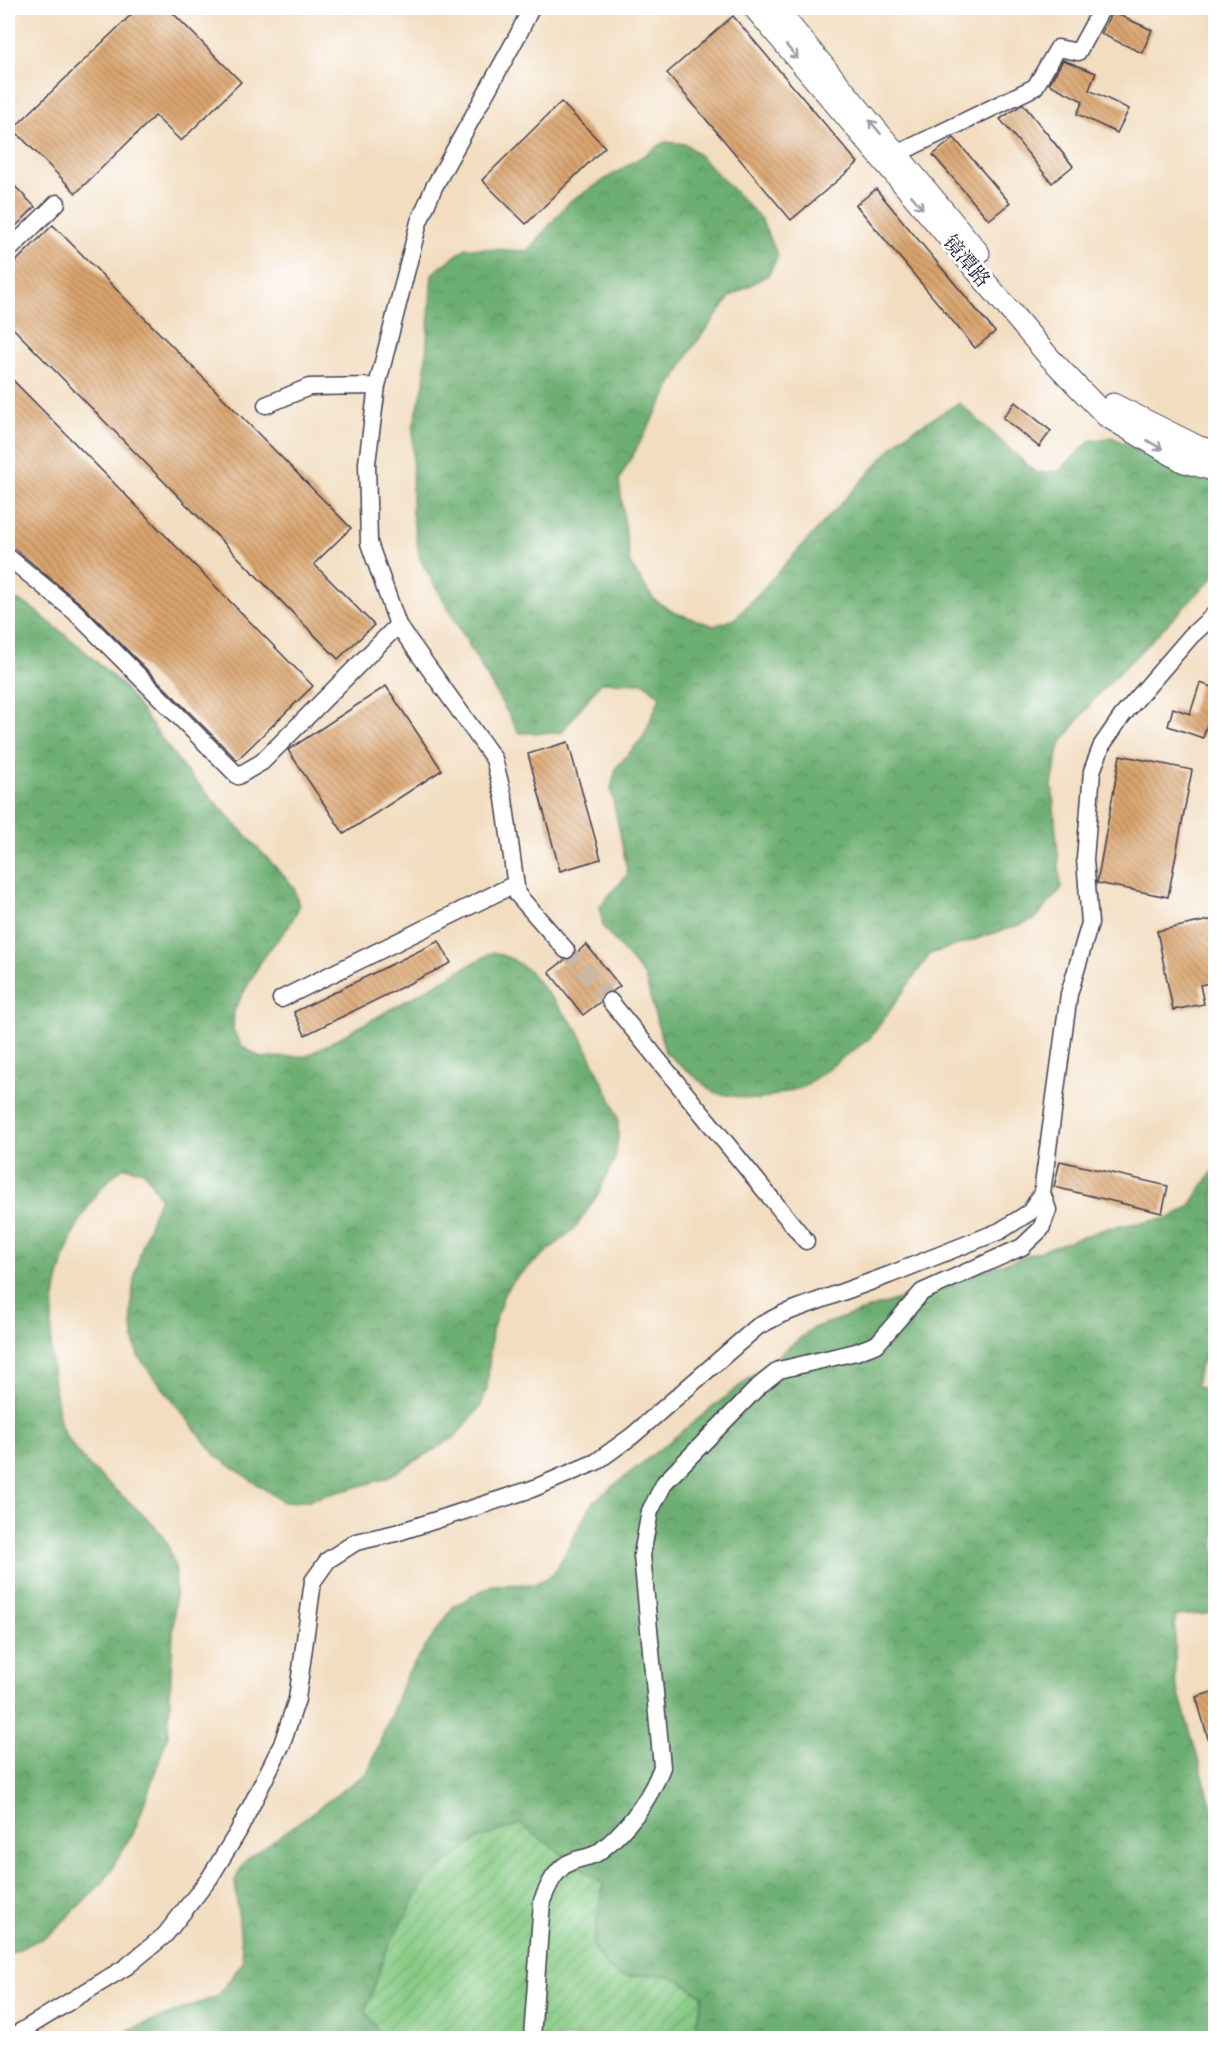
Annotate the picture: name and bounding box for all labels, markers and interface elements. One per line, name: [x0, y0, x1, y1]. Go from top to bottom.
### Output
one-way arrow: [785, 44, 798, 60]
one-way arrow: [868, 120, 882, 135]
one-way arrow: [910, 194, 924, 209]
street label: 镜潭路: [937, 231, 995, 293]
one-way arrow: [1146, 439, 1163, 451]

